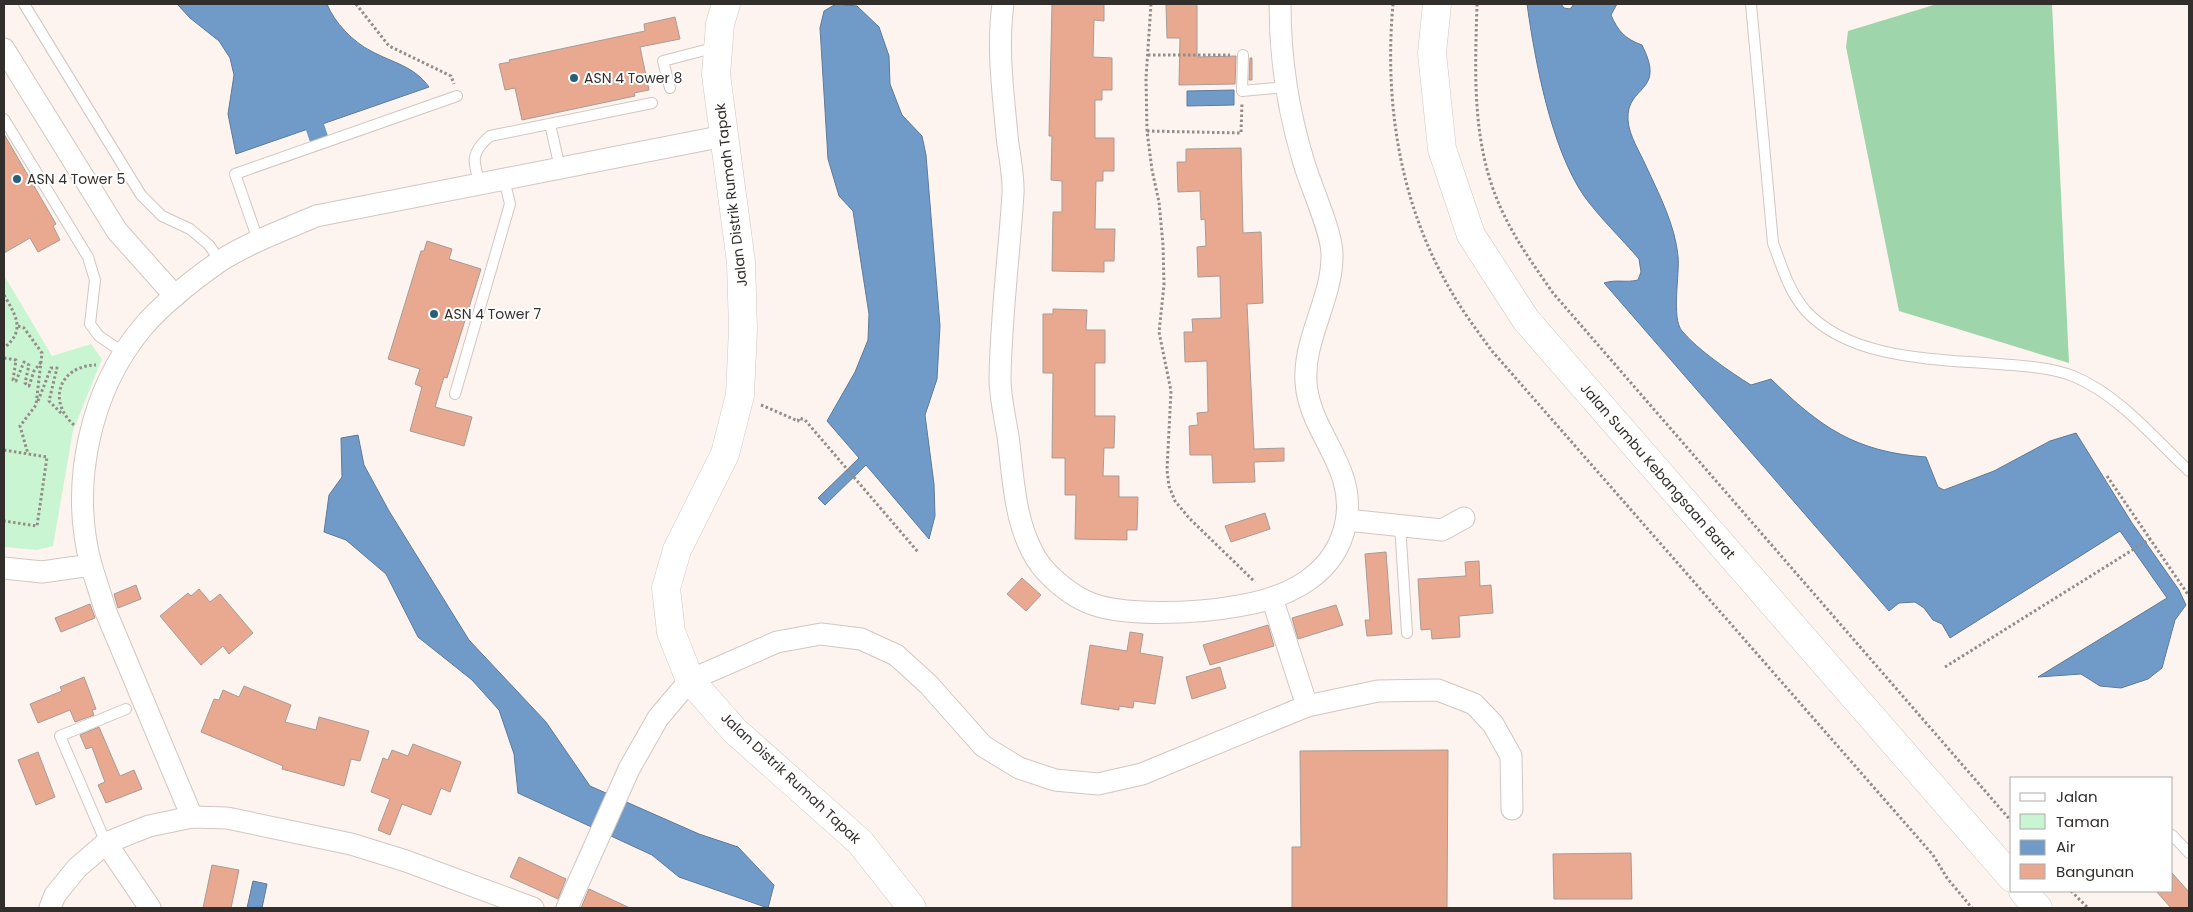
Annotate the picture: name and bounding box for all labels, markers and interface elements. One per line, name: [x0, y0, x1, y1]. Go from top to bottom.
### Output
place label: ASN 4 Tower 8: [584, 68, 682, 88]
marker: ASN 4 Tower 8: [568, 72, 580, 84]
street label: Jalan Distrik Rumah Tapak: [710, 101, 752, 288]
place label: ASN 4 Tower 5: [27, 169, 125, 189]
marker: ASN 4 Tower 5: [11, 173, 23, 185]
place label: ASN 4 Tower 7: [444, 304, 541, 324]
marker: ASN 4 Tower 7: [428, 308, 440, 320]
street label: Jalan Sumbu Kebangsaan Barat: [1576, 379, 1740, 563]
street label: Jalan Distrik Rumah Tapak: [716, 708, 866, 849]
legend: [2010, 777, 2173, 892]
text: Jalan: [2056, 786, 2098, 807]
text: Taman: [2056, 811, 2109, 832]
text: Air: [2056, 836, 2076, 857]
text: Bangunan: [2056, 861, 2134, 882]

